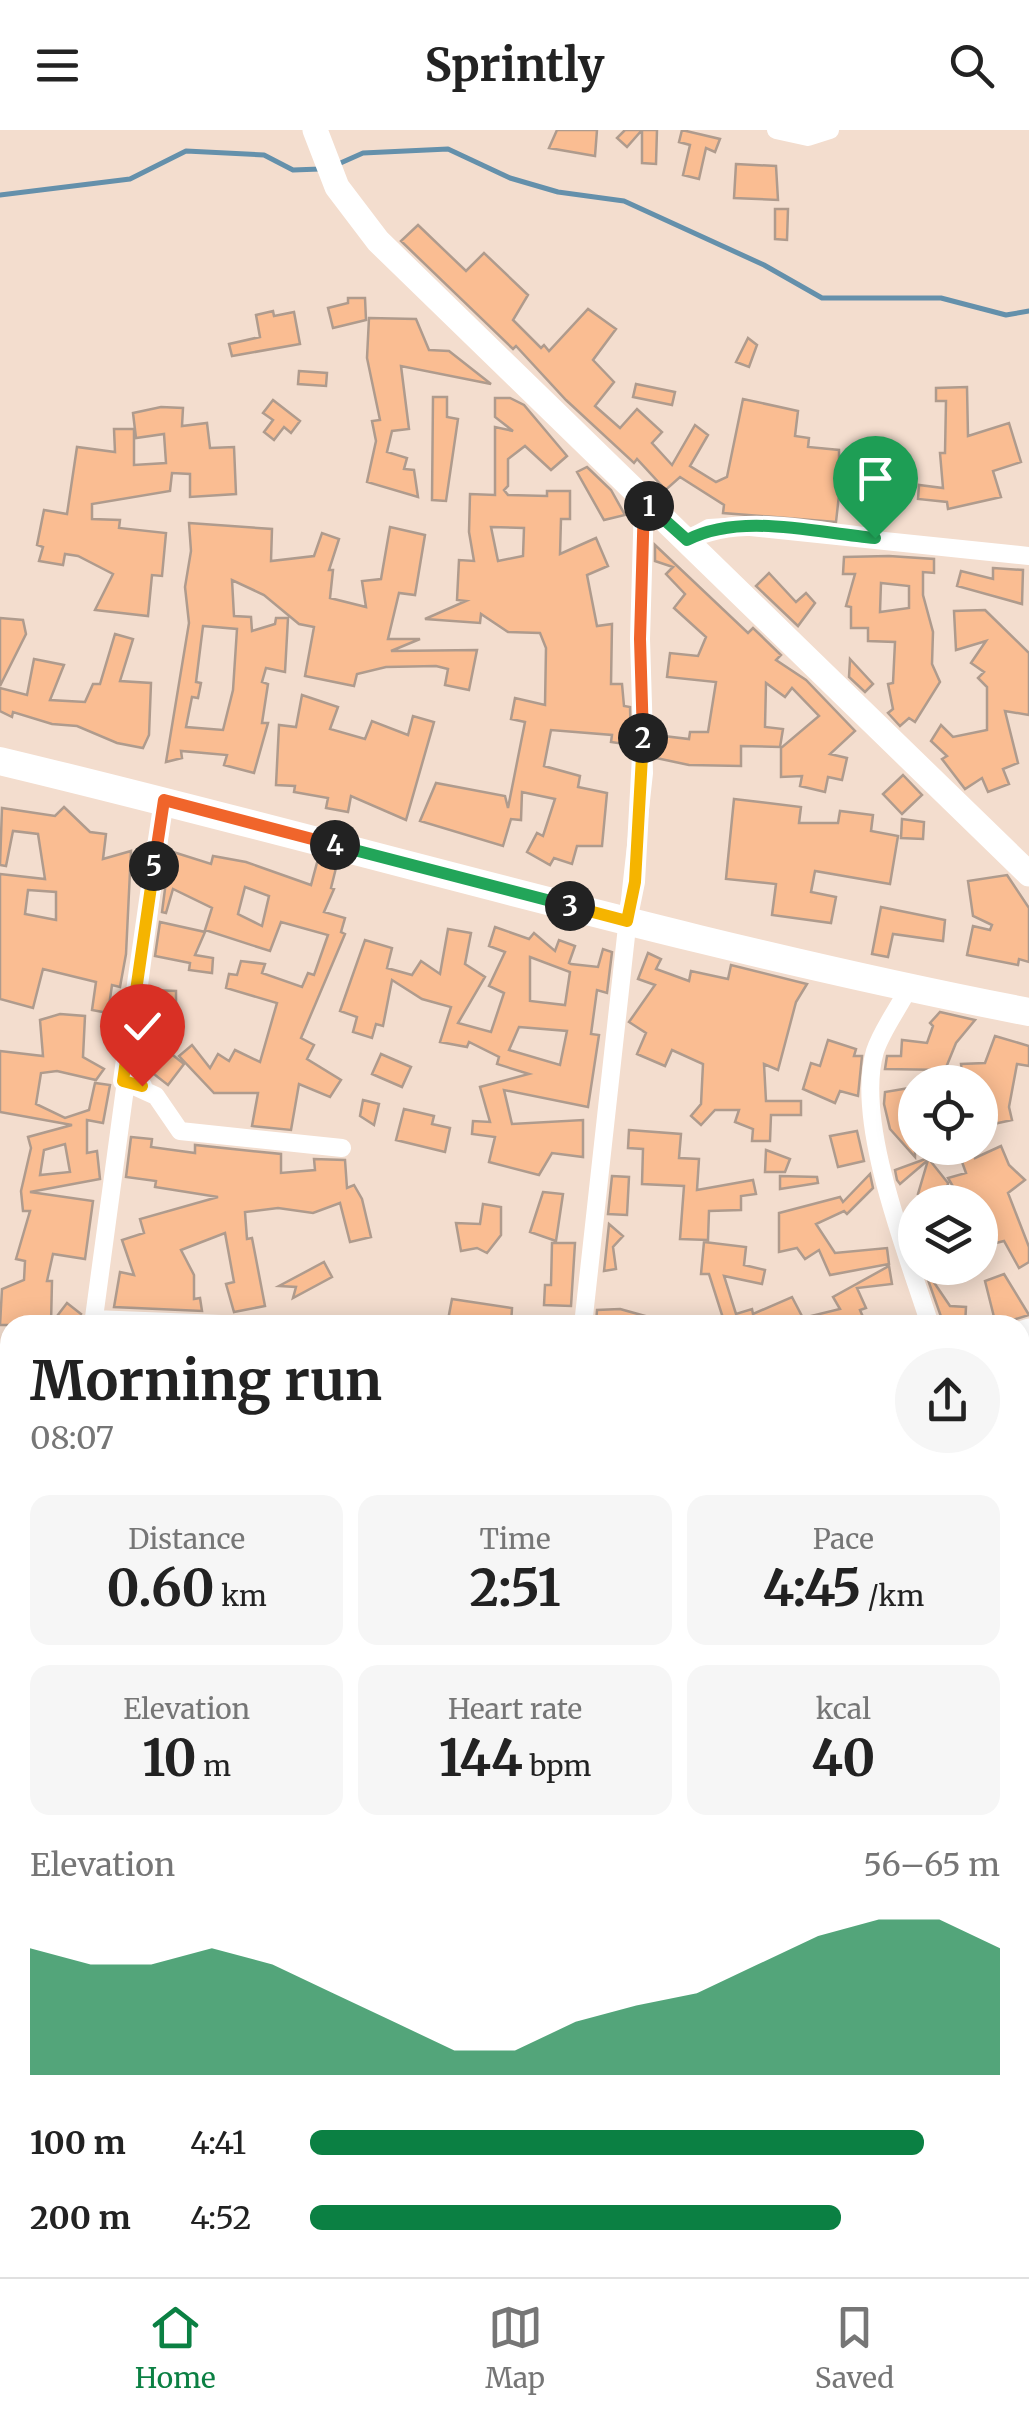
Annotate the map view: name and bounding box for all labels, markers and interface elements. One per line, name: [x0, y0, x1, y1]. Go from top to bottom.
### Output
text: Sprintly: [424, 37, 605, 93]
icon: menu: [30, 38, 85, 93]
icon: search: [944, 38, 999, 93]
pin: [833, 436, 918, 539]
icon: arrive: [848, 451, 903, 506]
pin: 1: [624, 481, 674, 531]
text: 1: [643, 488, 655, 524]
pin: 2: [618, 713, 668, 763]
text: 2: [635, 720, 651, 756]
pin: 4: [310, 820, 360, 870]
text: 4: [326, 827, 344, 863]
pin: 5: [129, 841, 179, 891]
text: 5: [146, 848, 162, 884]
pin: 3: [545, 881, 595, 931]
text: 3: [562, 888, 578, 924]
pin: [100, 984, 185, 1087]
icon: check: [115, 999, 170, 1054]
map controls: [898, 1065, 998, 1285]
button: locate: [898, 1065, 998, 1165]
button: layers: [898, 1185, 998, 1285]
text: Morning run: [30, 1346, 382, 1415]
button: share: [895, 1348, 1000, 1453]
text: 08:07: [30, 1418, 114, 1458]
text: Distance: [128, 1521, 245, 1557]
text: Time: [479, 1521, 550, 1557]
text: Pace: [813, 1521, 874, 1557]
text: 0.60: [107, 1557, 215, 1620]
text: 2:51: [469, 1557, 561, 1620]
text: 4:45: [762, 1557, 861, 1620]
text: km: [215, 1578, 267, 1614]
text: /km: [861, 1578, 924, 1614]
text: Elevation: [123, 1691, 250, 1727]
text: Heart rate: [448, 1691, 582, 1727]
text: kcal: [816, 1691, 871, 1727]
text: 10: [142, 1727, 197, 1790]
text: 144: [439, 1727, 523, 1790]
text: 40: [811, 1727, 875, 1790]
text: m: [197, 1748, 231, 1784]
text: bpm: [523, 1748, 591, 1784]
text: Elevation: [30, 1845, 175, 1885]
text: 56–65 m: [863, 1845, 1000, 1885]
text: 100 m: [30, 2123, 126, 2163]
text: 4:41: [190, 2123, 246, 2163]
text: 200 m: [30, 2198, 131, 2238]
text: 4:52: [190, 2198, 252, 2238]
tab: Home: [135, 2300, 216, 2396]
tab: Map: [485, 2300, 545, 2396]
tab: Saved: [815, 2300, 894, 2396]

